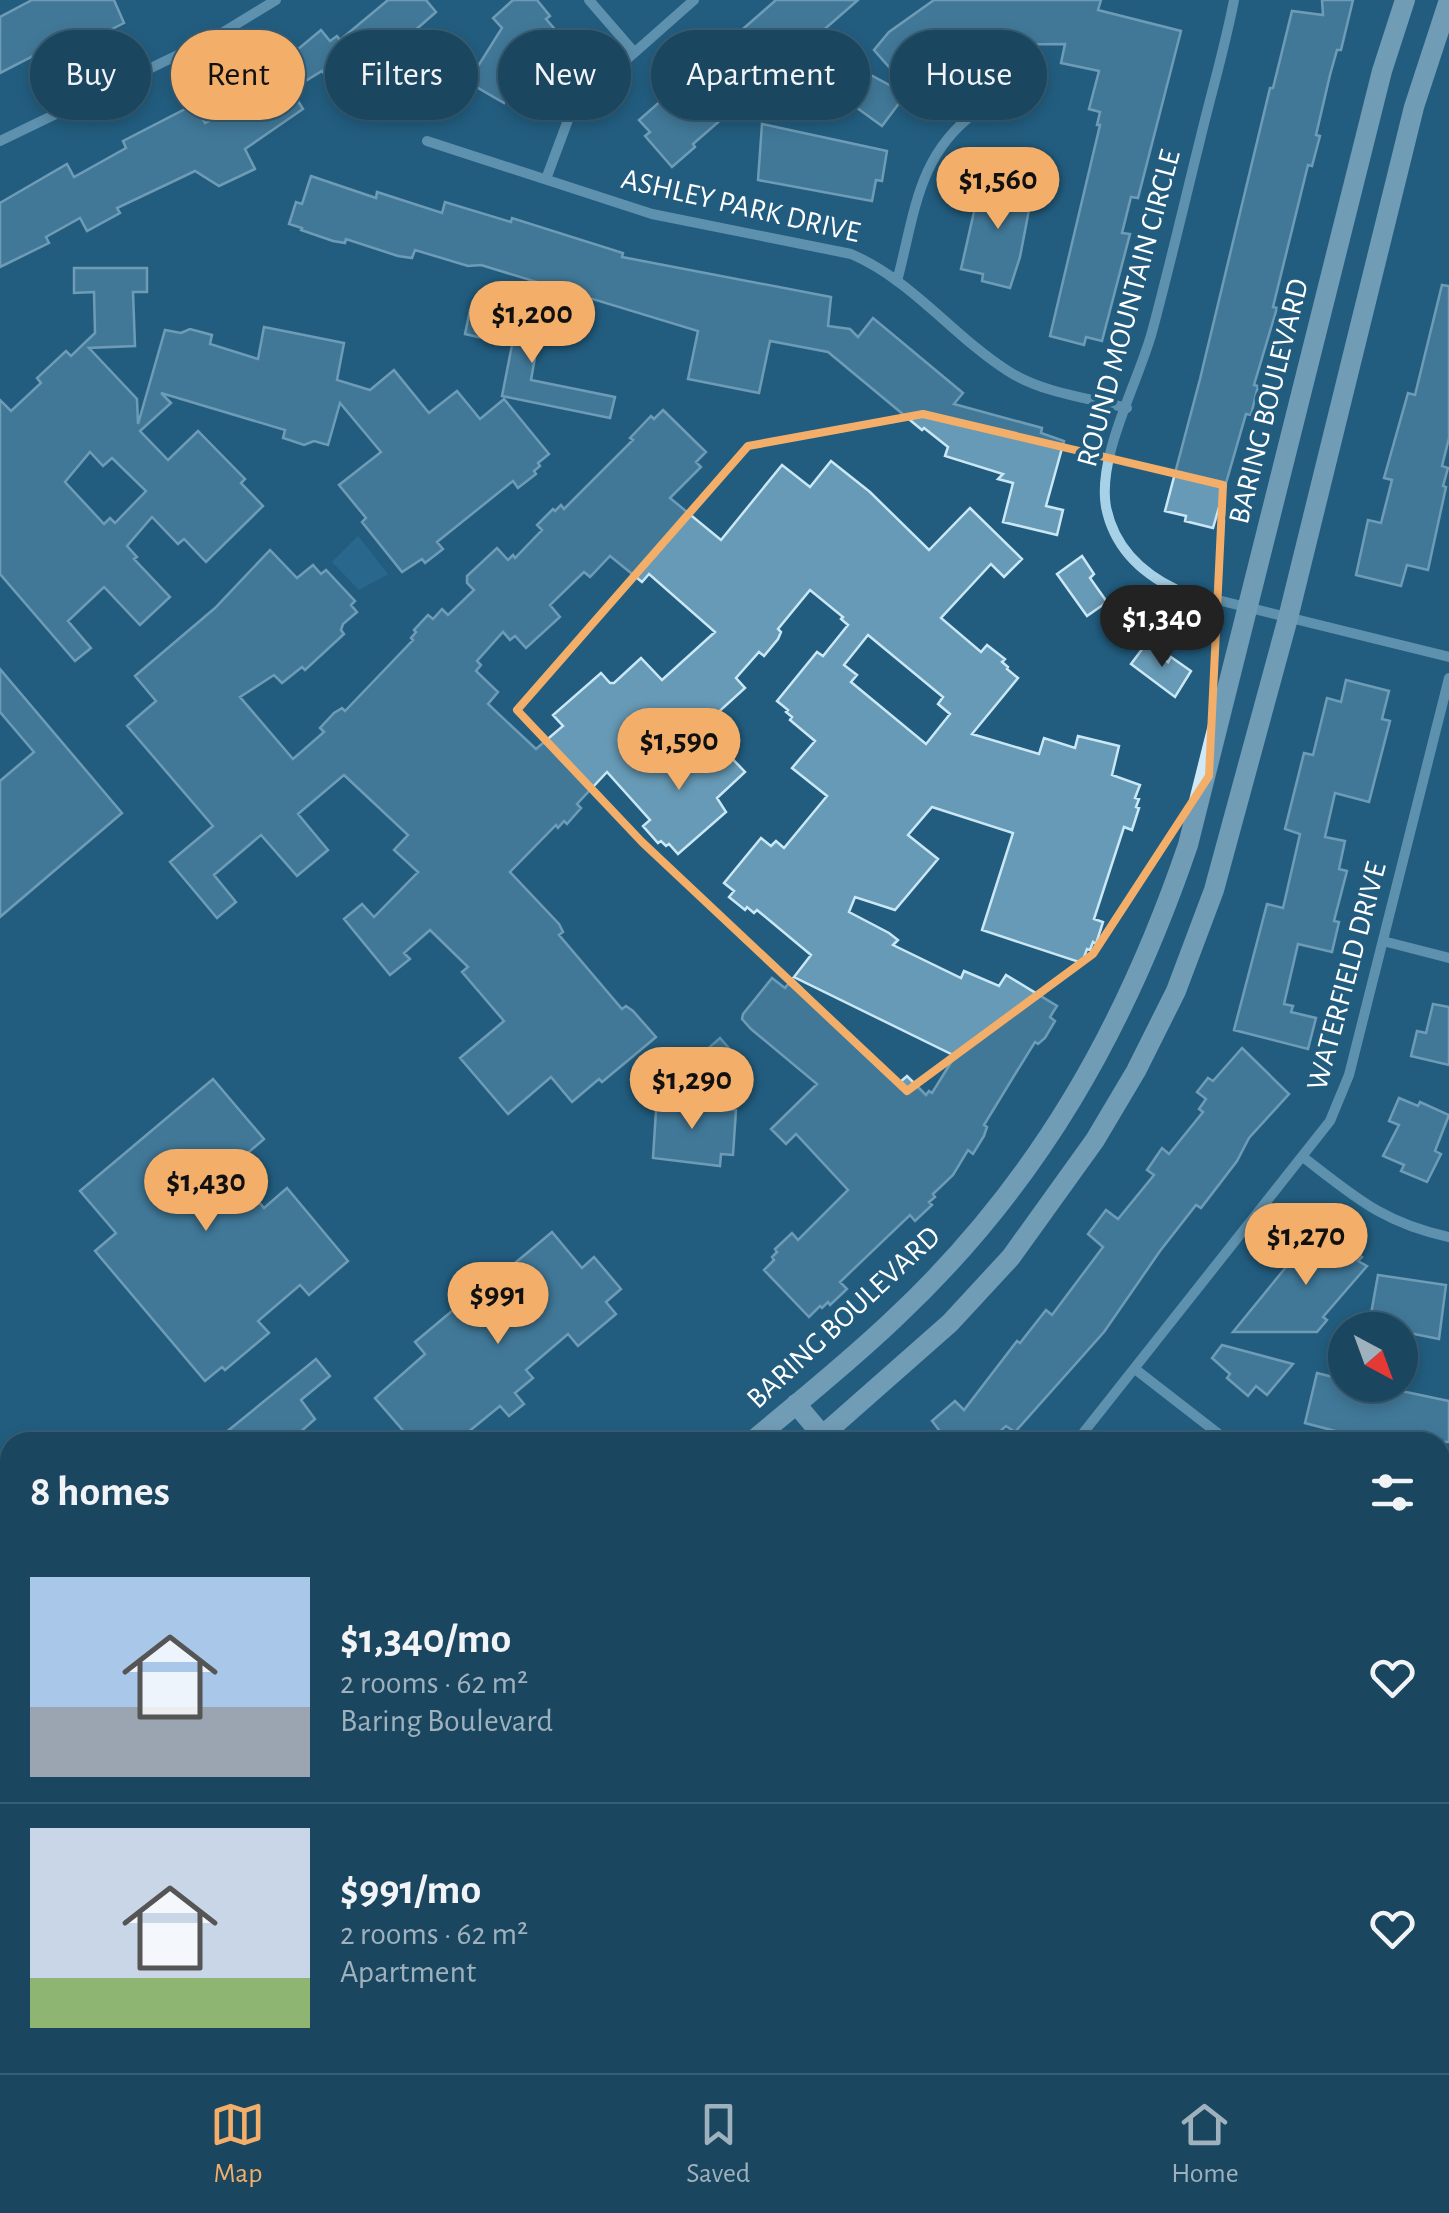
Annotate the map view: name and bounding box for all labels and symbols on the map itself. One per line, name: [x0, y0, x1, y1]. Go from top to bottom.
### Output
street label: ROUND MOUNTAIN CIRCLE: [1072, 146, 1186, 470]
pin: $1,560: [917, 147, 1079, 232]
street label: ASHLEY PARK DRIVE: [618, 164, 863, 248]
street label: BARING BOULEVARD: [1224, 276, 1314, 527]
pin: $1,200: [451, 281, 613, 366]
pin: $1,340: [1081, 585, 1243, 670]
pin: $1,590: [598, 708, 760, 793]
street label: WATERFIELD DRIVE: [1302, 859, 1392, 1094]
pin: $1,290: [611, 1047, 773, 1132]
pin: $1,430: [125, 1149, 287, 1234]
pin: $1,270: [1225, 1203, 1387, 1288]
street label: BARING BOULEVARD: [741, 1221, 946, 1414]
pin: $991: [439, 1262, 557, 1347]
north arrow: [1328, 1312, 1418, 1402]

